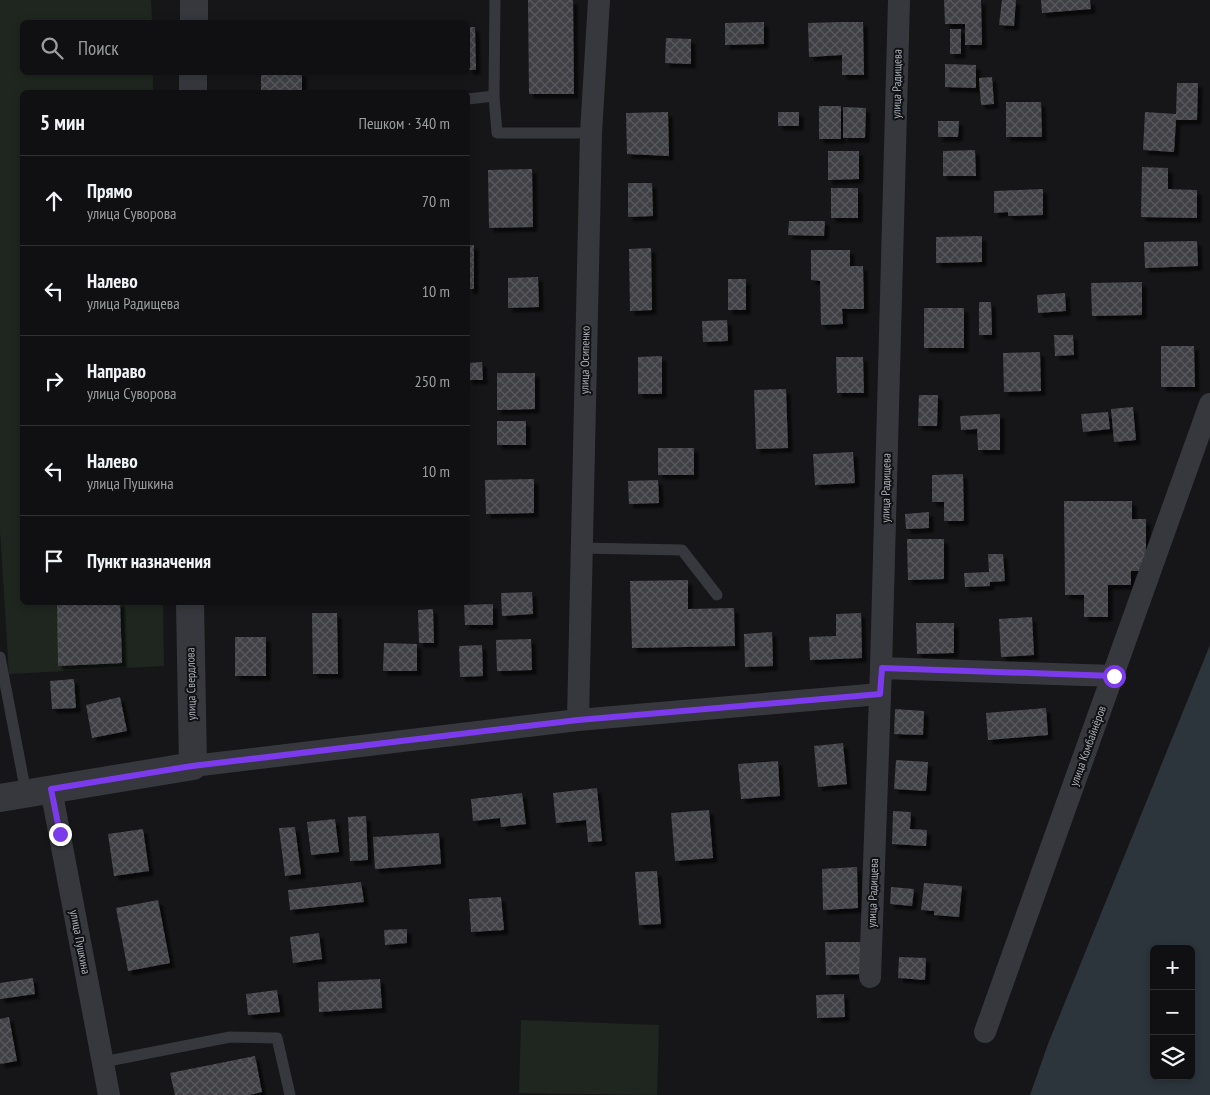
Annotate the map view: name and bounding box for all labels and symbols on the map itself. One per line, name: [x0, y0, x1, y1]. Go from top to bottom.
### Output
street label: улица Радищева: [888, 49, 905, 119]
street label: улица Осипенко: [576, 326, 593, 394]
street label: улица Радищева: [877, 453, 894, 523]
street label: улица Свердлова: [182, 647, 199, 721]
route start: [1103, 665, 1126, 688]
street label: улица Комбайнёров: [1066, 703, 1109, 788]
route end: [49, 823, 72, 846]
street label: улица Радищева: [864, 858, 881, 928]
street label: улица Пушкина: [67, 909, 94, 975]

